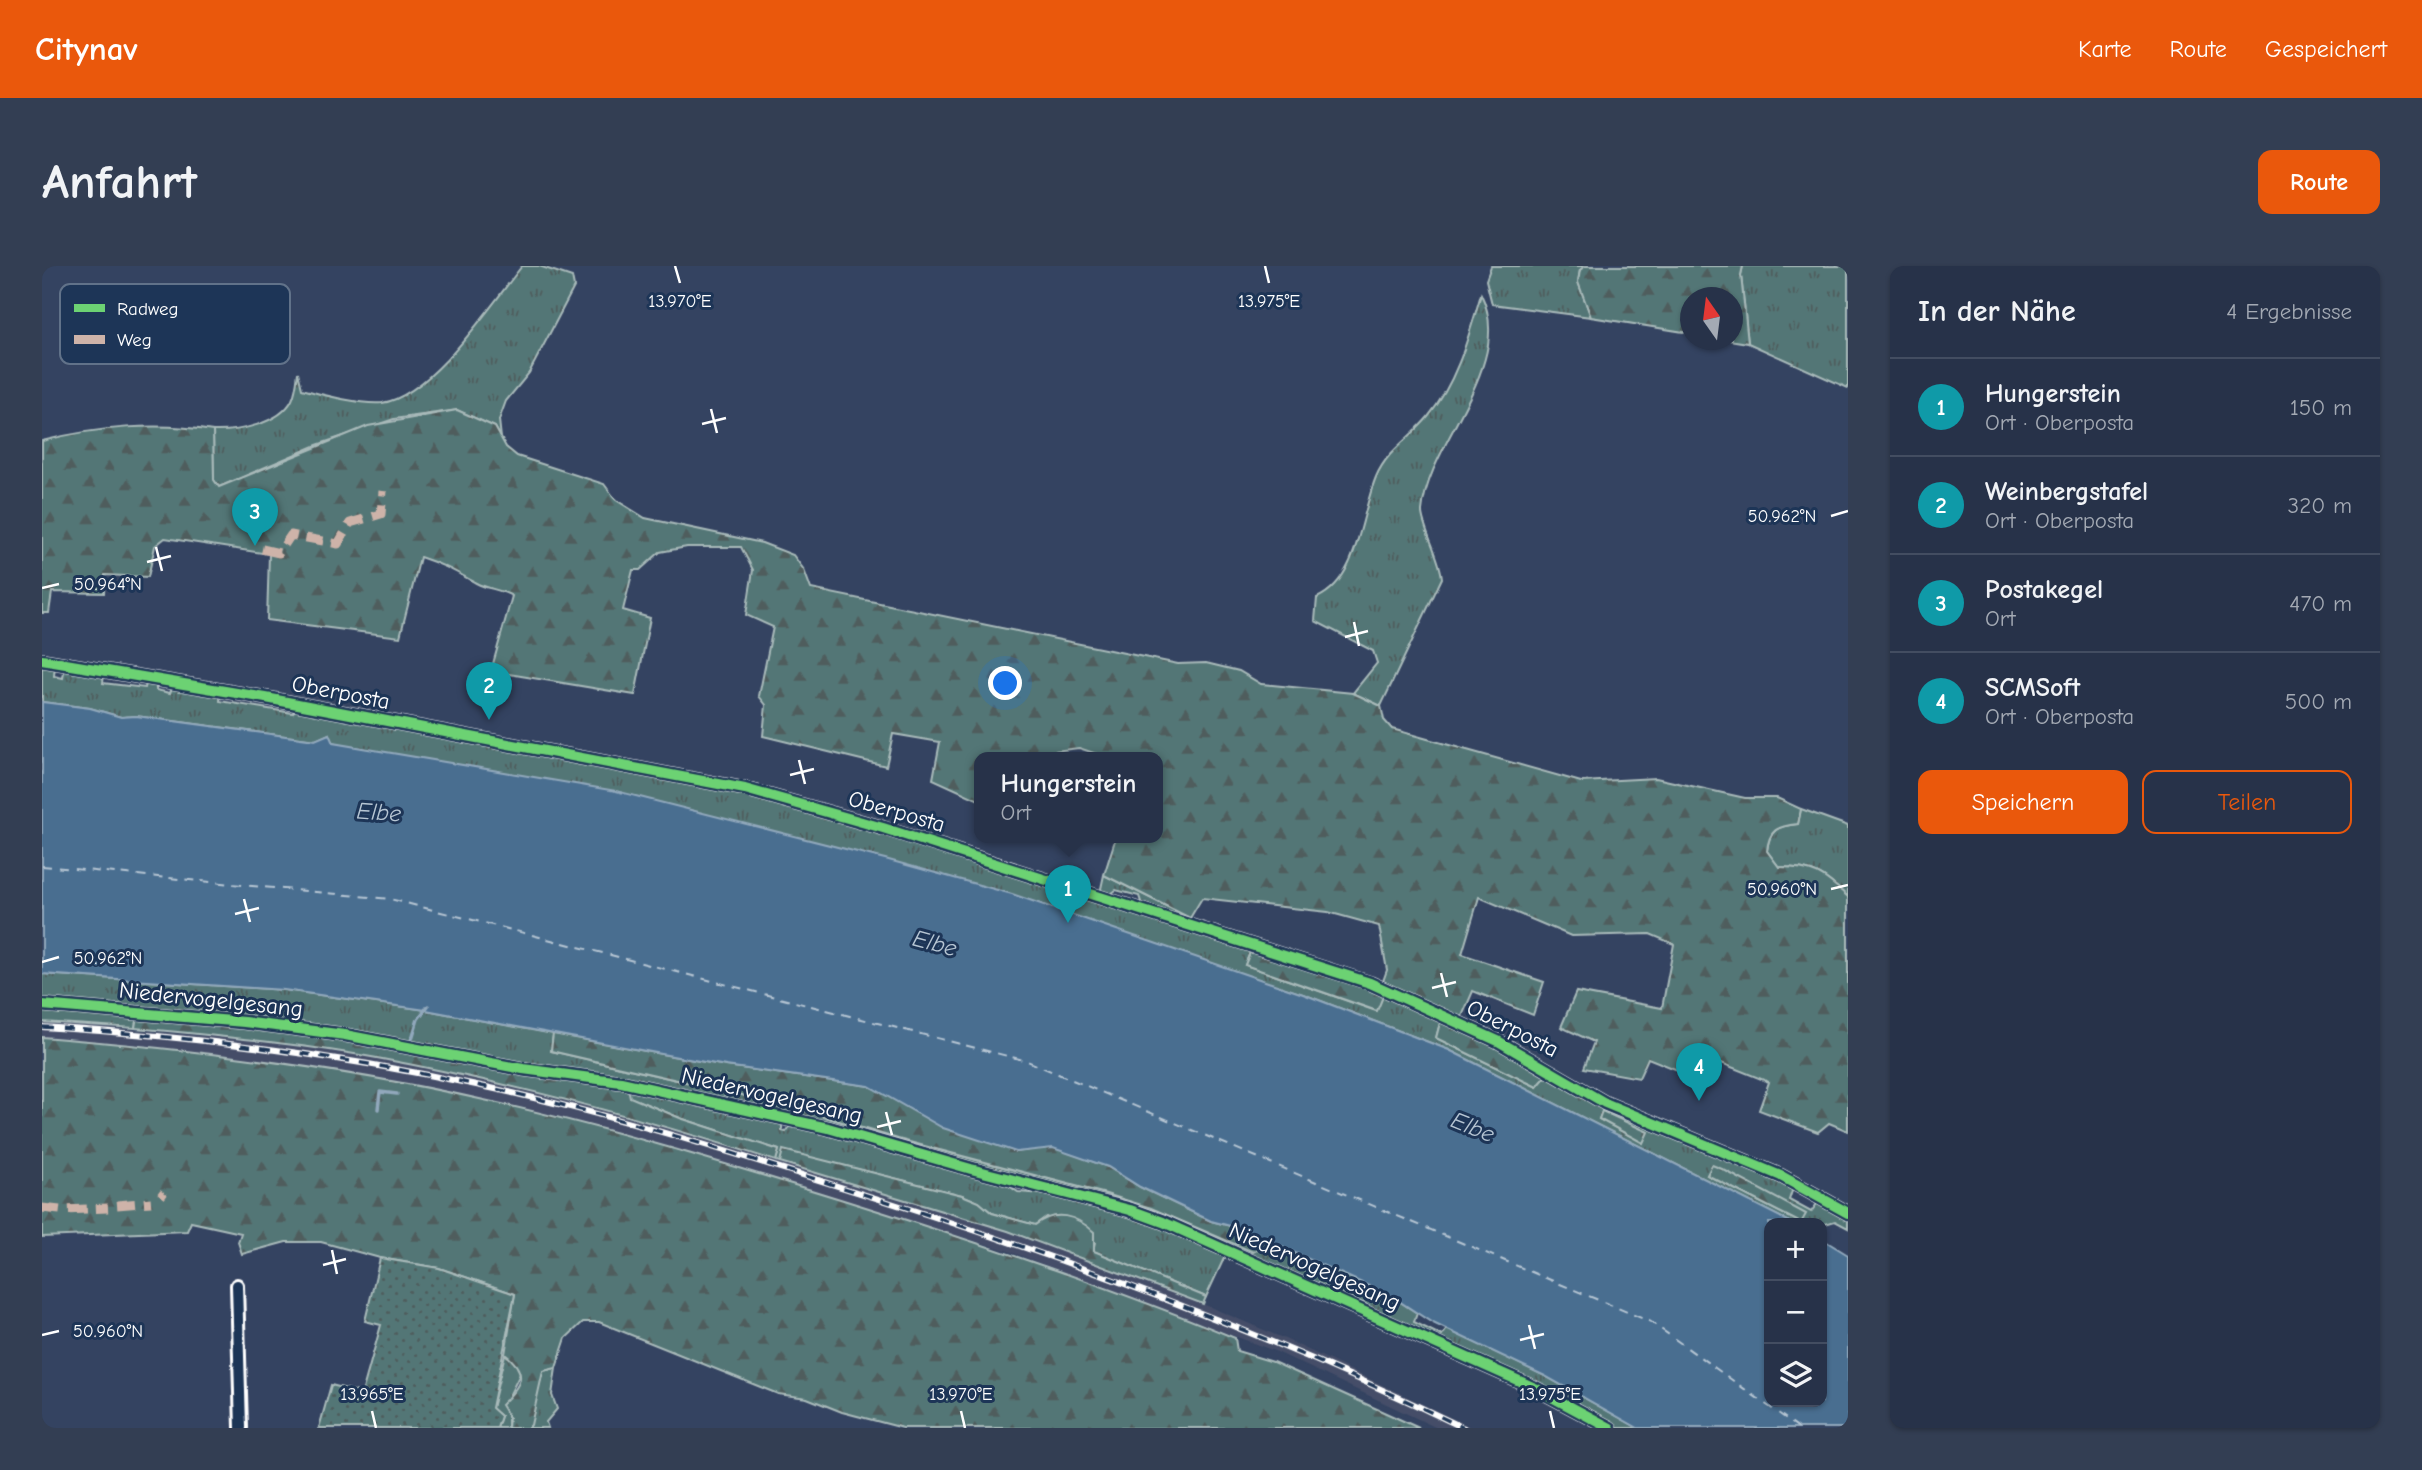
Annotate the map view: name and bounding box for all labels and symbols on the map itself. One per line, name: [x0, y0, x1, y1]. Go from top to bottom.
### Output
legend: [60, 284, 290, 364]
north arrow: [1680, 287, 1743, 350]
text: 13.970°E: [648, 291, 712, 312]
text: 13.975°E: [1238, 291, 1300, 312]
text: Radweg: [117, 298, 179, 320]
text: Weg: [117, 329, 152, 351]
pin: 3: [232, 488, 278, 546]
text: 50.962°N: [1748, 506, 1816, 527]
text: 50.964°N: [74, 574, 142, 595]
pin: 2: [466, 662, 512, 720]
your location: [988, 666, 1022, 700]
street label: Oberposta: [290, 670, 392, 715]
street label: Oberposta: [845, 785, 948, 838]
water label: Elbe: [356, 796, 402, 828]
pin: 1: [1045, 865, 1091, 923]
text: 50.960°N: [1747, 879, 1817, 900]
water label: Elbe: [910, 924, 960, 962]
text: 50.962°N: [74, 948, 142, 969]
street label: Niedervogelgesang: [118, 976, 304, 1023]
street label: Oberposta: [1462, 994, 1563, 1063]
pin: 4: [1676, 1043, 1722, 1101]
street label: Niedervogelgesang: [679, 1062, 865, 1129]
water label: Elbe: [1447, 1106, 1499, 1148]
street label: Niedervogelgesang: [1225, 1217, 1405, 1316]
text: 50.960°N: [73, 1321, 143, 1342]
text: 13.965°E: [340, 1384, 404, 1405]
text: 13.970°E: [929, 1384, 993, 1405]
text: 13.975°E: [1519, 1384, 1581, 1405]

